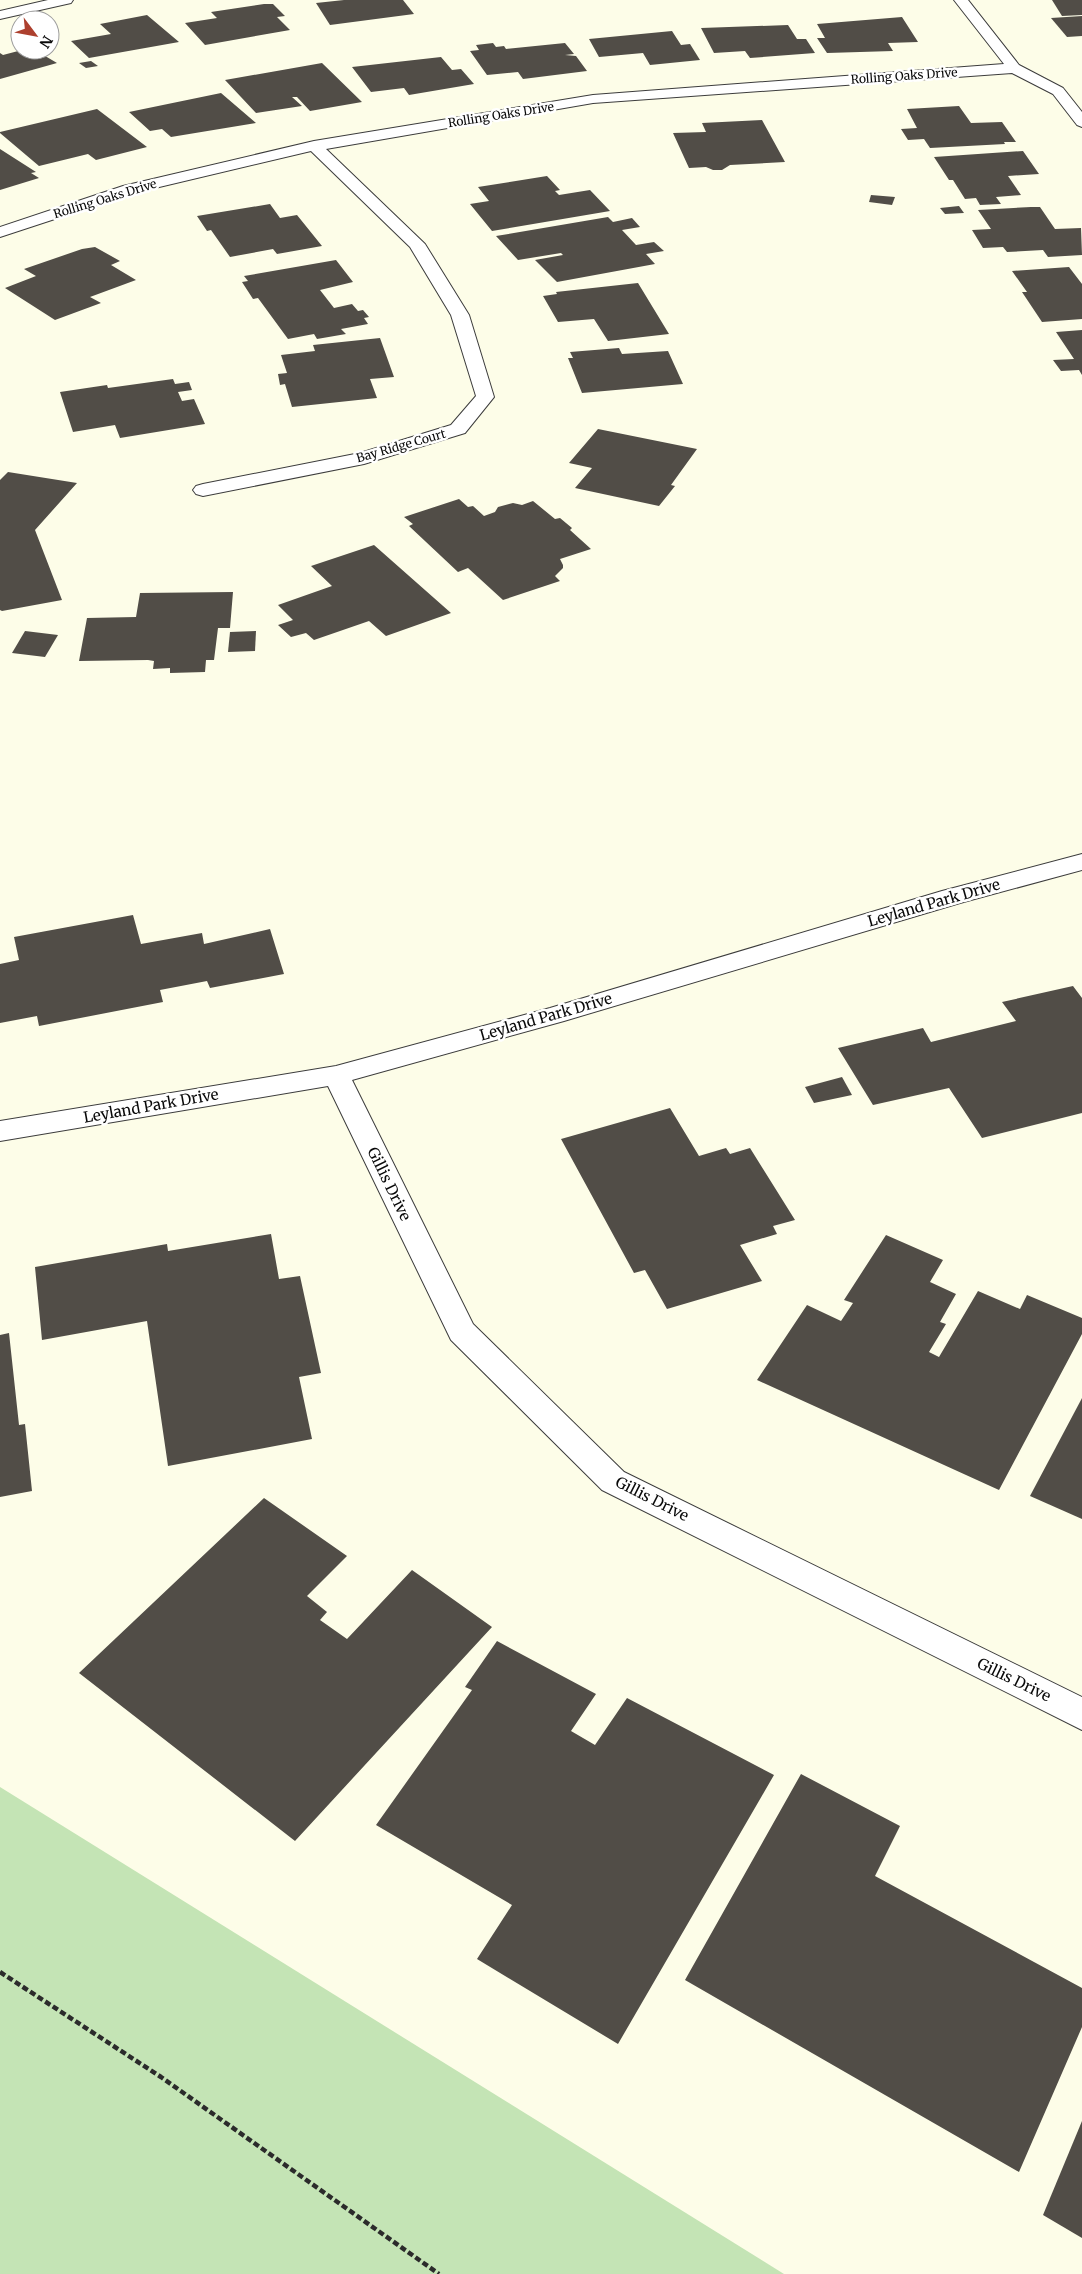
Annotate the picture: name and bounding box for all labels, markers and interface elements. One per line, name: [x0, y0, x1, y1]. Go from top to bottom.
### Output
north arrow: [10, 10, 60, 60]
text: N: [35, 32, 57, 51]
street label: Rolling Oaks Drive: [850, 64, 958, 87]
street label: Rolling Oaks Drive: [447, 99, 555, 130]
street label: Rolling Oaks Drive: [52, 176, 158, 221]
street label: Bay Ridge Court: [354, 425, 448, 465]
street label: Leyland Park Drive: [865, 874, 1002, 931]
street label: Leyland Park Drive: [477, 988, 614, 1045]
street label: Leyland Park Drive: [82, 1084, 220, 1127]
street label: Gillis Drive: [363, 1144, 416, 1224]
street label: Gillis Drive: [612, 1472, 692, 1525]
street label: Gillis Drive: [974, 1654, 1054, 1706]

